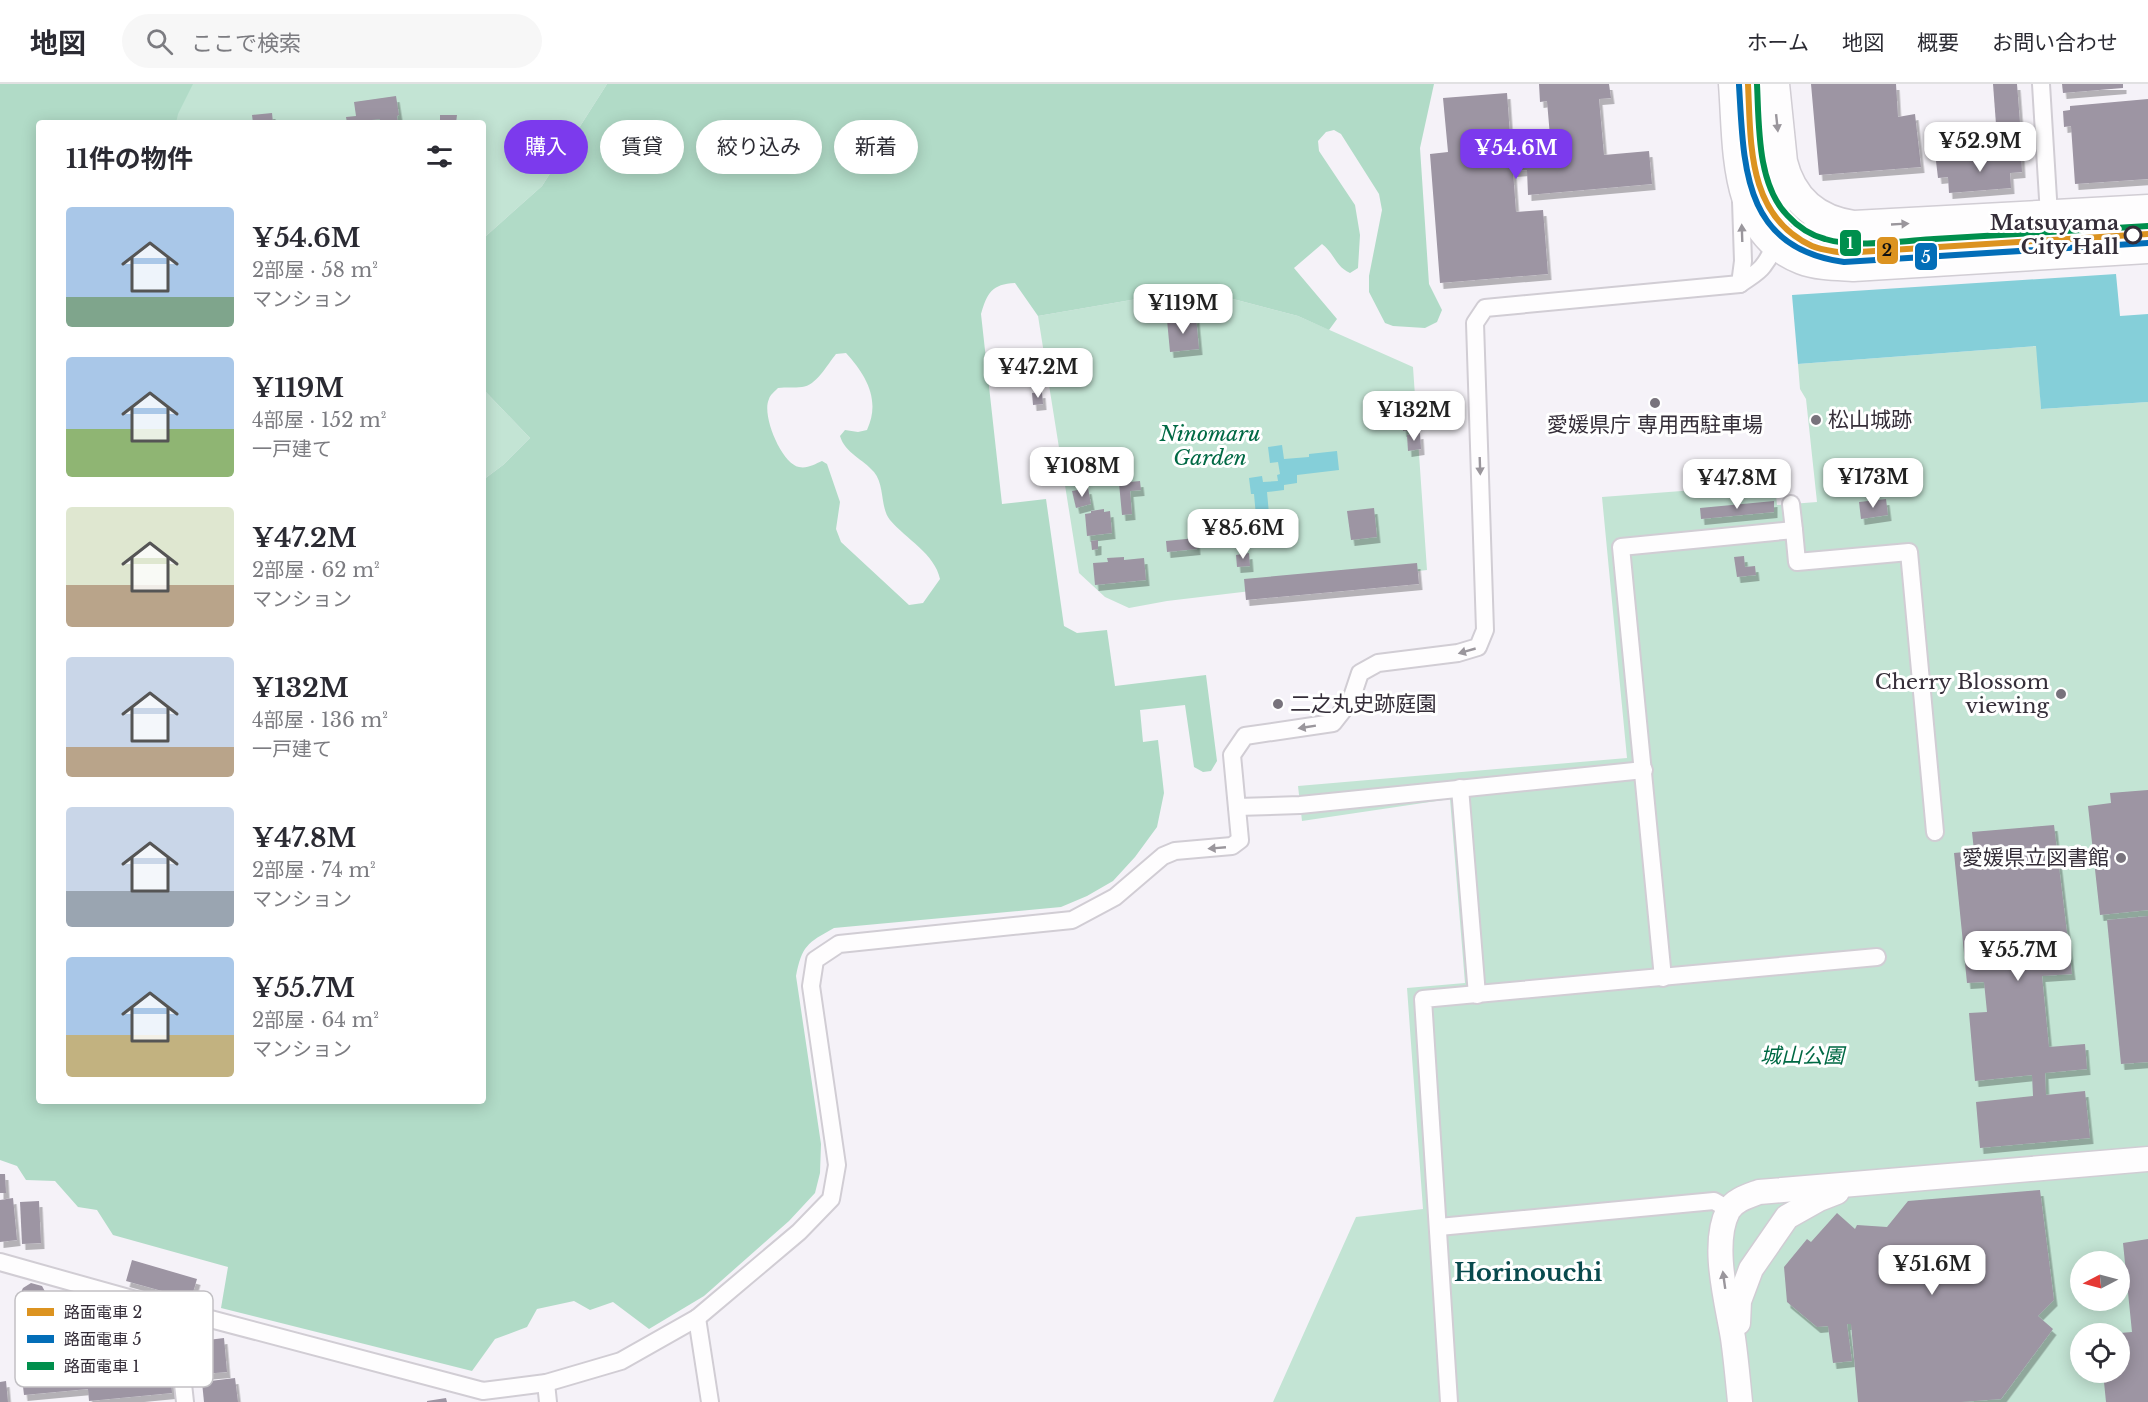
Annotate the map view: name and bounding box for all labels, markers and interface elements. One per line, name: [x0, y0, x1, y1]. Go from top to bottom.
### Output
search box: [122, 14, 542, 68]
icon: search: [143, 25, 176, 58]
text: 地図: [30, 26, 86, 61]
text: ここで検索: [191, 30, 301, 57]
text: ホーム: [1747, 30, 1809, 56]
text: 地図: [1842, 30, 1884, 56]
text: 概要: [1917, 30, 1959, 56]
text: お問い合わせ: [1992, 30, 2118, 56]
one-way arrow: [1772, 114, 1782, 133]
chip: 購入: [504, 120, 588, 174]
chip: 賃貸: [600, 120, 684, 174]
chip: 絞り込み: [696, 120, 822, 174]
chip: 新着: [834, 120, 918, 174]
pin: ¥52.9M: [1931, 122, 2029, 173]
pin: ¥54.6M: [1467, 129, 1565, 180]
text: ¥52.9M: [1938, 129, 2022, 153]
text: ¥54.6M: [1474, 136, 1558, 160]
icon: filters: [423, 140, 456, 173]
text: 11件の物件: [66, 143, 193, 175]
place label: Matsuyama City Hall: [1990, 210, 2120, 260]
one-way arrow: [1890, 219, 1909, 228]
text: ¥54.6M: [252, 222, 361, 254]
one-way arrow: [1737, 223, 1747, 242]
marker: Matsuyama City Hall: [2124, 226, 2142, 244]
line badge: 1: [1839, 229, 1862, 257]
icon: home: [114, 231, 186, 303]
text: 1: [1847, 233, 1854, 253]
line badge: 2: [1876, 236, 1899, 265]
text: 2: [1882, 240, 1892, 260]
line badge: 5: [1914, 242, 1938, 271]
text: 5: [1921, 247, 1931, 267]
text: 2部屋 · 58 m²: [252, 258, 378, 282]
pin: ¥119M: [1141, 284, 1225, 335]
text: マンション: [252, 287, 352, 311]
text: ¥119M: [1148, 291, 1218, 315]
pin: ¥47.2M: [989, 348, 1087, 399]
text: ¥47.2M: [998, 355, 1078, 379]
text: ¥119M: [252, 372, 344, 404]
icon: home: [114, 381, 186, 453]
pin: ¥132M: [1372, 391, 1456, 442]
marker: 愛媛県庁 専用西駐車場: [1648, 396, 1662, 410]
text: ¥132M: [1377, 398, 1451, 422]
place label: 松山城跡: [1828, 407, 1912, 433]
text: 4部屋 · 152 m²: [252, 408, 386, 432]
place label: 愛媛県庁 専用西駐車場: [1547, 412, 1763, 438]
marker: 松山城跡: [1809, 413, 1823, 427]
park label: Ninomaru Garden: [1159, 421, 1260, 471]
text: 一戸建て: [252, 437, 332, 461]
pin: ¥108M: [1040, 447, 1124, 498]
text: ¥108M: [1044, 454, 1120, 478]
one-way arrow: [1475, 456, 1484, 475]
pin: ¥173M: [1831, 458, 1915, 509]
pin: ¥47.8M: [1688, 459, 1786, 510]
text: ¥173M: [1837, 465, 1909, 489]
text: ¥47.8M: [1697, 466, 1777, 490]
pin: ¥85.6M: [1194, 509, 1292, 560]
text: ¥85.6M: [1202, 516, 1284, 540]
text: ¥47.2M: [252, 522, 357, 554]
icon: home: [114, 531, 186, 603]
text: 2部屋 · 62 m²: [252, 558, 380, 582]
text: マンション: [252, 587, 352, 611]
one-way arrow: [1458, 646, 1476, 656]
place label: Cherry Blossom viewing: [1875, 669, 2049, 719]
text: ¥132M: [252, 672, 349, 704]
icon: home: [114, 681, 186, 753]
marker: Cherry Blossom viewing: [2054, 687, 2068, 701]
place label: 二之丸史跡庭園: [1290, 691, 1437, 717]
marker: 二之丸史跡庭園: [1271, 697, 1285, 711]
text: 4部屋 · 136 m²: [252, 708, 388, 732]
one-way arrow: [1297, 722, 1316, 731]
text: 一戸建て: [252, 737, 332, 761]
text: ¥47.8M: [252, 822, 356, 854]
icon: home: [114, 831, 186, 903]
one-way arrow: [1208, 843, 1227, 853]
place label: 愛媛県立図書館: [1962, 845, 2109, 871]
marker: 愛媛県立図書館: [2114, 851, 2128, 865]
text: 2部屋 · 74 m²: [252, 858, 376, 882]
text: マンション: [252, 887, 352, 911]
pin: ¥55.7M: [1969, 931, 2067, 982]
text: ¥55.7M: [1978, 938, 2058, 962]
text: ¥55.7M: [252, 972, 355, 1004]
icon: home: [114, 981, 186, 1053]
text: 2部屋 · 64 m²: [252, 1008, 379, 1032]
text: マンション: [252, 1037, 352, 1061]
park label: 城山公園: [1760, 1043, 1847, 1069]
pin: ¥51.6M: [1883, 1245, 1981, 1296]
north arrow: [2070, 1251, 2130, 1311]
map controls: [2070, 1251, 2130, 1383]
text: ¥51.6M: [1893, 1252, 1971, 1276]
district label: Horinouchi: [1454, 1258, 1602, 1287]
one-way arrow: [1720, 1270, 1729, 1289]
legend: [15, 1291, 213, 1387]
text: 路面電車 2: [64, 1302, 142, 1322]
button: locate: [2070, 1323, 2130, 1383]
text: 路面電車 5: [64, 1329, 142, 1349]
text: 路面電車 1: [64, 1356, 140, 1376]

